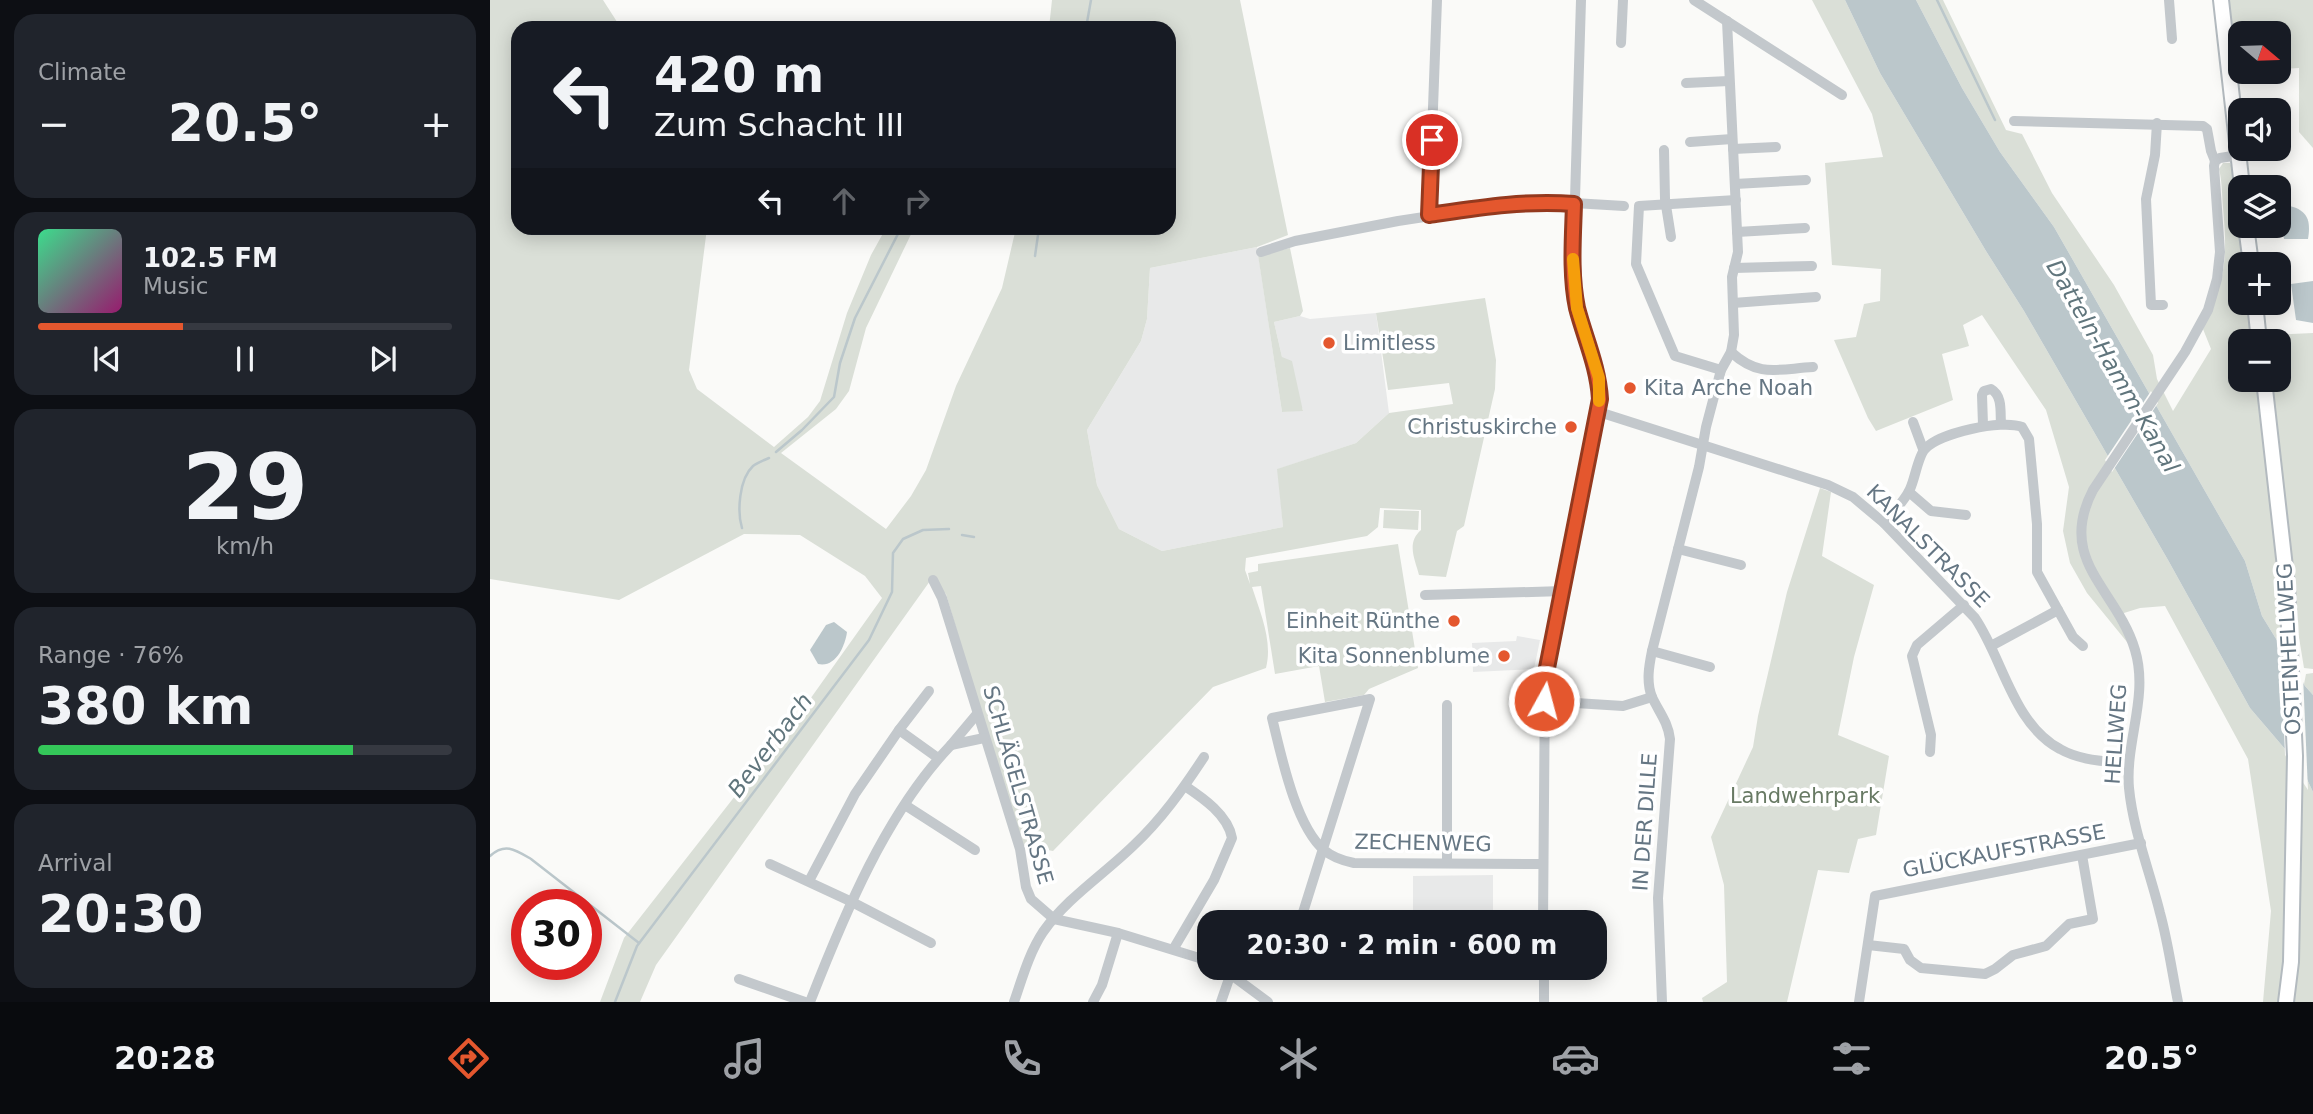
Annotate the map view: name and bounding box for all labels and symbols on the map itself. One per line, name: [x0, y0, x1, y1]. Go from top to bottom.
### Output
north arrow: [2228, 21, 2291, 84]
pin: [1402, 110, 1462, 170]
water label: Datteln-Hamm-Kanal: [2041, 255, 2185, 477]
place label: Limitless: [1343, 331, 1436, 355]
marker: Limitless: [1321, 335, 1337, 351]
place label: Kita Arche Noah: [1644, 376, 1813, 400]
marker: Kita Arche Noah: [1622, 380, 1638, 396]
place label: Christuskirche: [1407, 415, 1557, 439]
marker: Christuskirche: [1563, 419, 1579, 435]
street label: KANALSTRASSE: [1862, 480, 1994, 612]
street label: OSTENHELLWEG: [2273, 562, 2305, 736]
place label: Einheit Rünthe: [1286, 609, 1440, 633]
marker: Einheit Rünthe: [1446, 613, 1462, 629]
place label: Kita Sonnenblume: [1298, 644, 1490, 668]
marker: Kita Sonnenblume: [1496, 648, 1512, 664]
position arrow: [1507, 664, 1581, 738]
street label: SCHLÄGELSTRASSE: [978, 683, 1059, 887]
street label: HELLWEG: [2101, 683, 2131, 785]
water label: Beverbach: [723, 688, 817, 802]
street label: IN DER DILLE: [1628, 752, 1662, 892]
park label: Landwehrpark: [1730, 784, 1881, 808]
street label: GLÜCKAUFSTRASSE: [1900, 819, 2107, 882]
street label: ZECHENWEG: [1354, 830, 1492, 856]
speed limit sign: 30: [511, 889, 602, 980]

